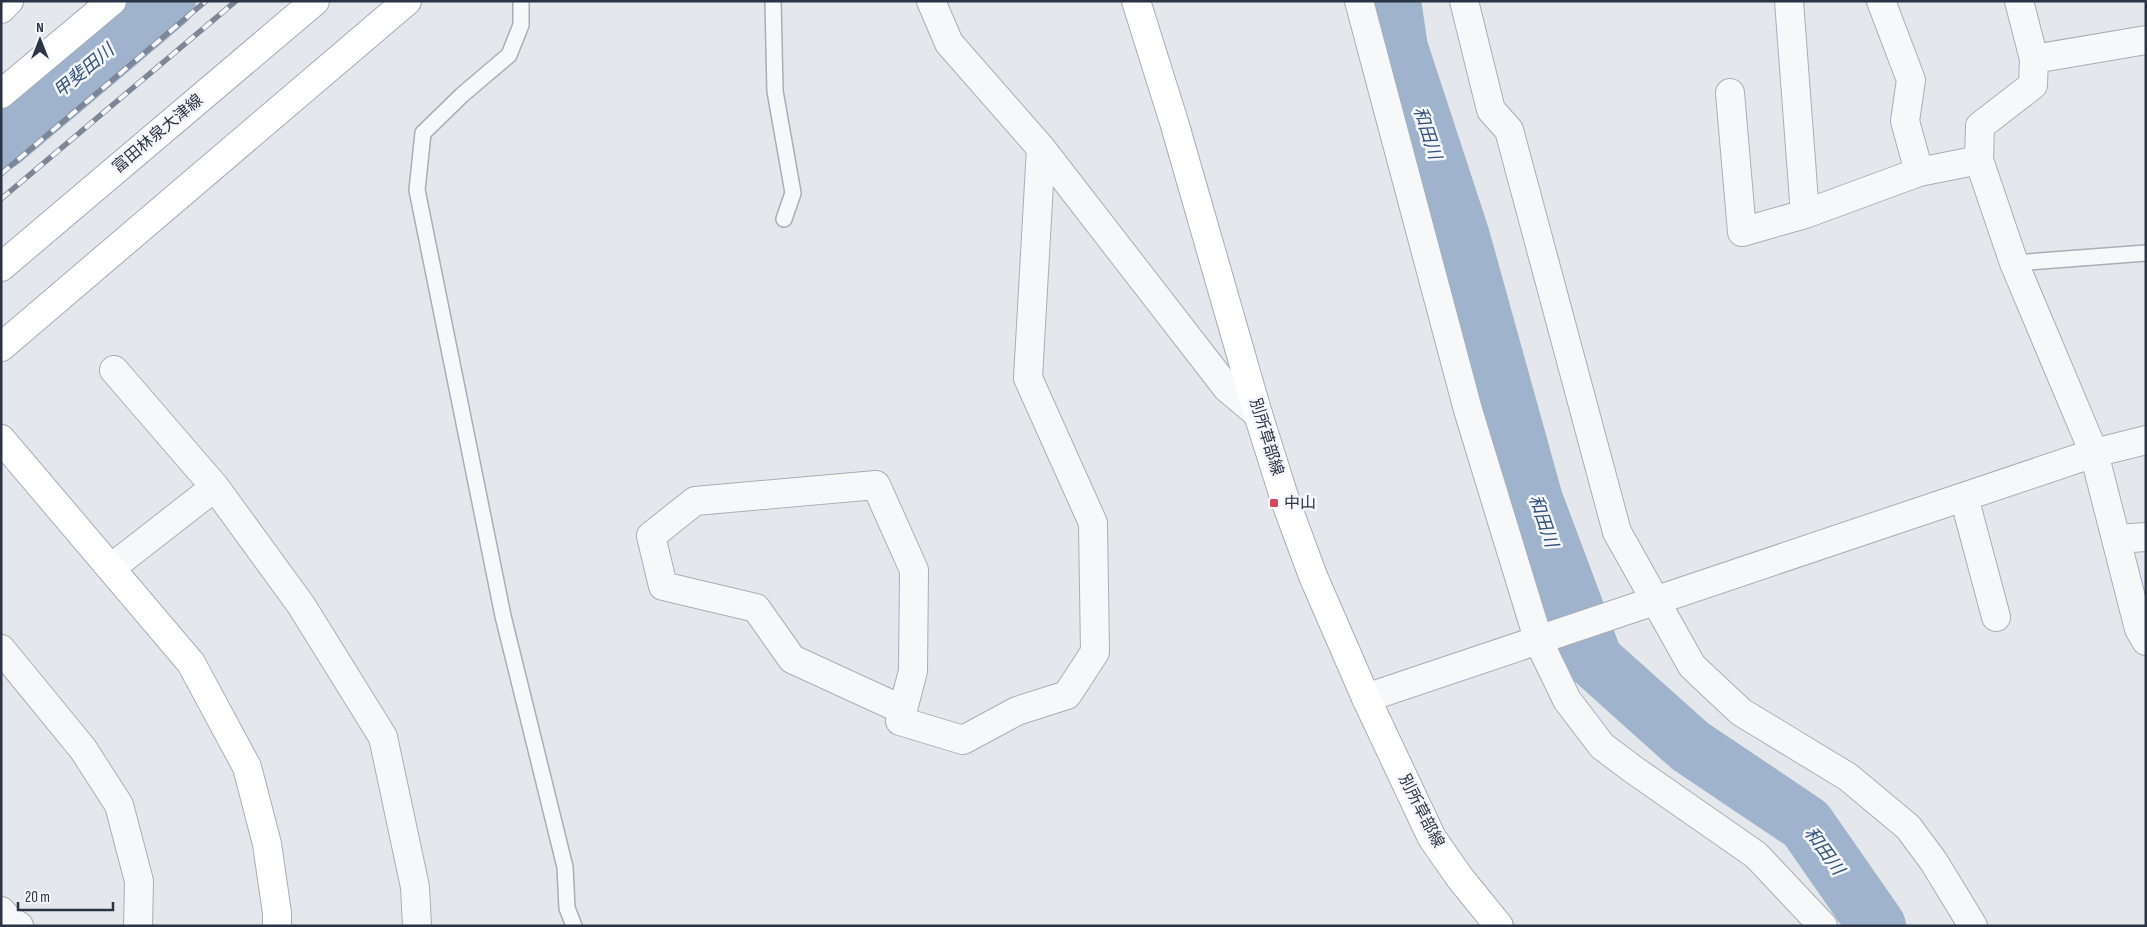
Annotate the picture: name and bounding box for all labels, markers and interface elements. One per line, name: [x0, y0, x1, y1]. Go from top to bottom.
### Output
north arrow: [15, 15, 65, 65]
text: N: [36, 19, 44, 36]
water label: 甲斐田川: [50, 39, 120, 102]
street label: 富田林泉大津線: [109, 91, 207, 177]
water label: 和田川: [1409, 104, 1446, 164]
street label: 別所草部線: [1245, 396, 1287, 478]
water label: 和田川: [1524, 492, 1562, 552]
place label: 中山: [1284, 494, 1316, 513]
marker: 中山: [1268, 497, 1280, 509]
street label: 別所草部線: [1394, 771, 1448, 851]
water label: 和田川: [1800, 823, 1850, 881]
scale bar: [18, 880, 112, 912]
text: 20 m: [25, 888, 50, 907]

